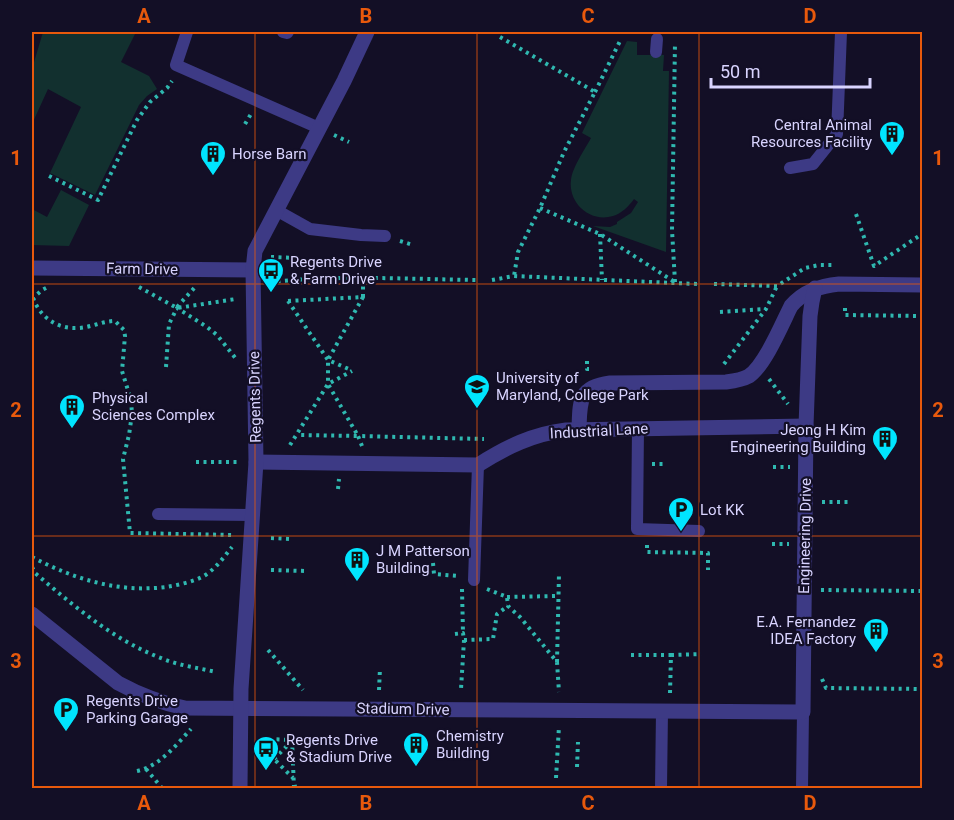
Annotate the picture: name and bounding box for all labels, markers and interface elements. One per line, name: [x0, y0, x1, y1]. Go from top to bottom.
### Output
text: A: [137, 4, 151, 28]
text: B: [360, 4, 372, 28]
text: C: [581, 4, 595, 28]
text: D: [804, 4, 817, 28]
scale bar: [711, 51, 870, 89]
text: 50 m: [720, 61, 760, 82]
place label: Central Animal Resources Facility: [751, 116, 872, 151]
building icon: Central Animal Resources Facility: [877, 119, 907, 157]
building icon: Horse Barn: [198, 139, 228, 177]
place label: Horse Barn: [232, 145, 307, 163]
text: 1: [10, 146, 22, 170]
text: 1: [932, 146, 944, 170]
place label: Regents Drive & Farm Drive: [290, 253, 382, 288]
bus stop icon: Regents Drive & Farm Drive: [256, 256, 286, 294]
street label: Farm Drive: [106, 259, 178, 279]
street label: Regents Drive: [245, 351, 265, 443]
place label: University of Maryland, College Park: [496, 369, 649, 404]
school or university icon: University of Maryland, College Park: [462, 372, 492, 410]
place label: Physical Sciences Complex: [92, 389, 215, 424]
building icon: Physical Sciences Complex: [57, 392, 87, 430]
text: 2: [10, 398, 22, 422]
text: 2: [932, 398, 944, 422]
street label: Industrial Lane: [549, 419, 649, 443]
place label: Jeong H Kim Engineering Building: [730, 421, 866, 456]
building icon: Jeong H Kim Engineering Building: [870, 424, 900, 462]
street label: Engineering Drive: [795, 478, 815, 594]
parking icon: Lot KK: [666, 495, 696, 533]
place label: Lot KK: [700, 501, 745, 519]
place label: J M Patterson Building: [376, 542, 470, 577]
building icon: J M Patterson Building: [342, 545, 372, 583]
place label: E.A. Fernandez IDEA Factory: [756, 613, 856, 648]
building icon: E.A. Fernandez IDEA Factory: [861, 616, 891, 654]
text: 3: [10, 649, 22, 673]
text: 3: [932, 649, 944, 673]
place label: Regents Drive Parking Garage: [86, 692, 188, 727]
parking icon: Regents Drive Parking Garage: [51, 695, 81, 733]
street label: Stadium Drive: [356, 699, 450, 719]
place label: Chemistry Building: [436, 727, 504, 762]
building icon: Chemistry Building: [401, 730, 431, 768]
place label: Regents Drive & Stadium Drive: [286, 731, 392, 766]
bus stop icon: Regents Drive & Stadium Drive: [251, 734, 281, 772]
text: A: [137, 791, 151, 815]
text: B: [360, 791, 372, 815]
text: C: [581, 791, 595, 815]
text: D: [804, 791, 817, 815]

